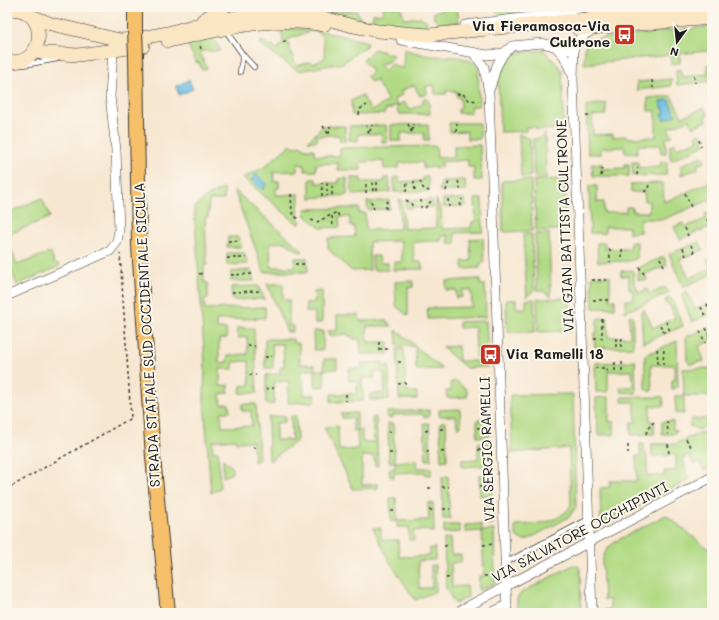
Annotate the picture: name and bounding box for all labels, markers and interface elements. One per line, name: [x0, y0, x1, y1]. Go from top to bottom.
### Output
place label: Via Fieramosca-Via Cultrone: [472, 16, 610, 51]
bus stop icon: Via Fieramosca-Via Cultrone: [612, 21, 638, 47]
north arrow: [657, 22, 697, 62]
text: N: [668, 44, 680, 60]
street label: VIA GIAN BATTISTA CULTRONE: [551, 119, 578, 333]
street label: STRADA STATALE SUD OCCIDENTALE SICULA: [129, 182, 164, 488]
bus stop icon: Via Ramelli 18: [478, 341, 504, 367]
place label: Via Ramelli 18: [506, 344, 604, 363]
street label: VIA SERGIO RAMELLI: [474, 376, 499, 522]
street label: VIA SALVATORE OCCHIPINTI: [488, 477, 671, 586]

